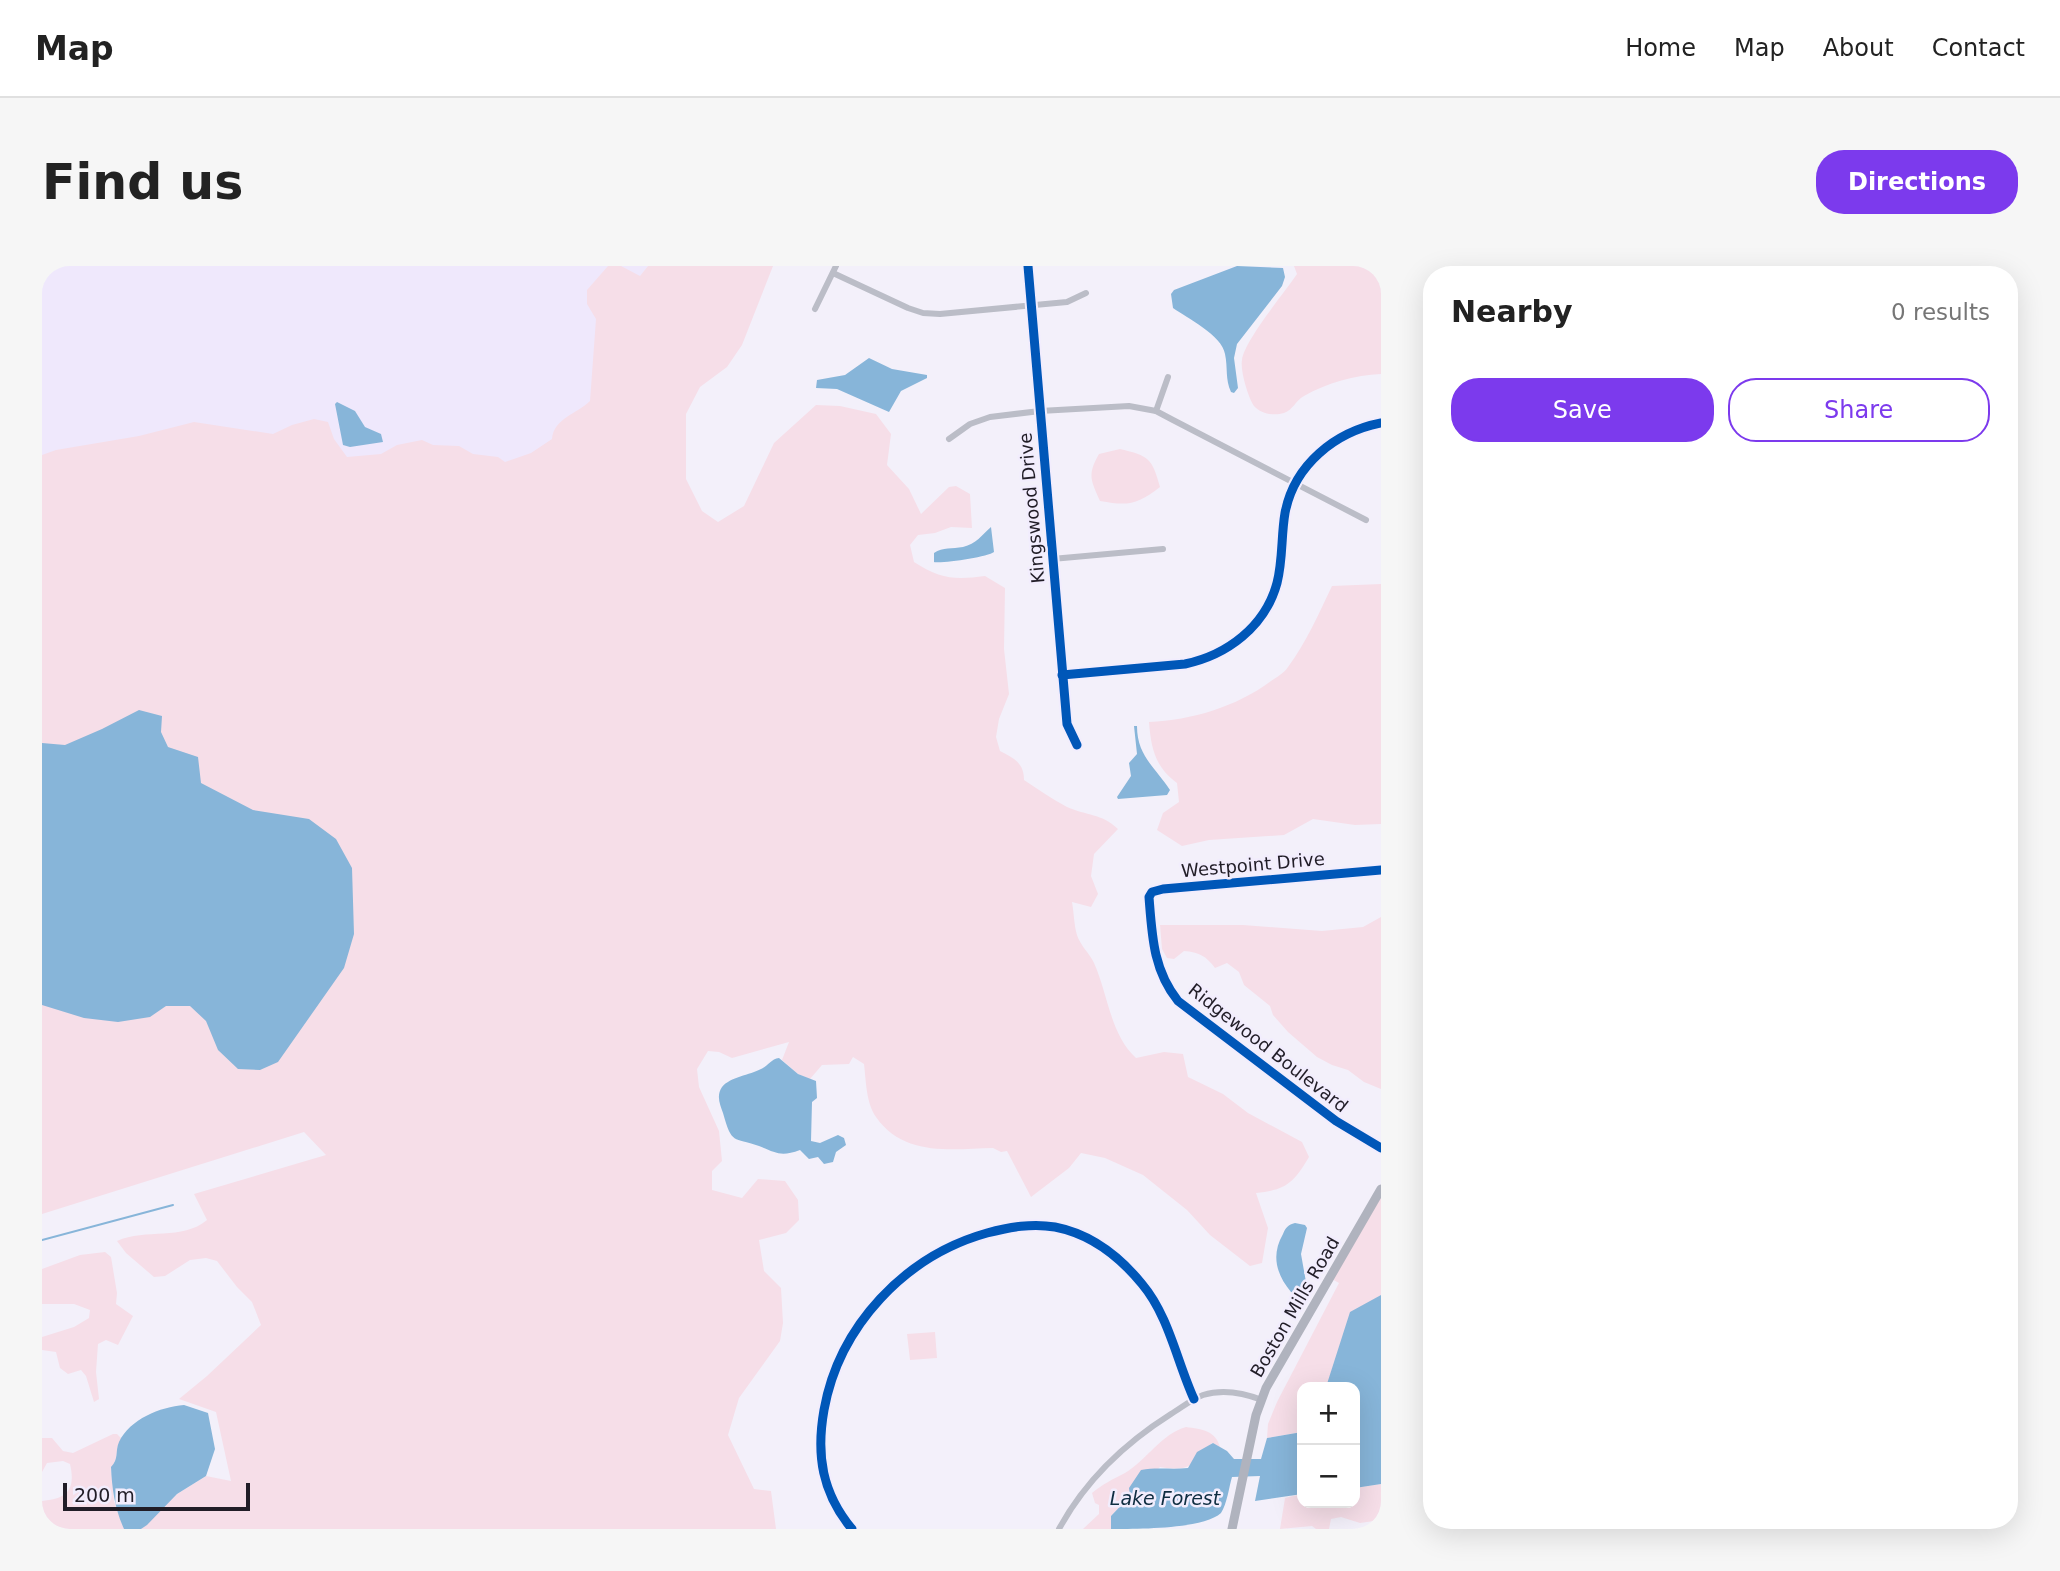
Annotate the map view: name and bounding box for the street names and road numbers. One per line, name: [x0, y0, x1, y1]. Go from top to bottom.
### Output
street label: Kingswood Drive: [1014, 432, 1049, 584]
street label: Westpoint Drive: [1180, 848, 1326, 881]
street label: Ridgewood Boulevard: [1184, 979, 1352, 1116]
street label: Boston Mills Road: [1246, 1233, 1343, 1381]

